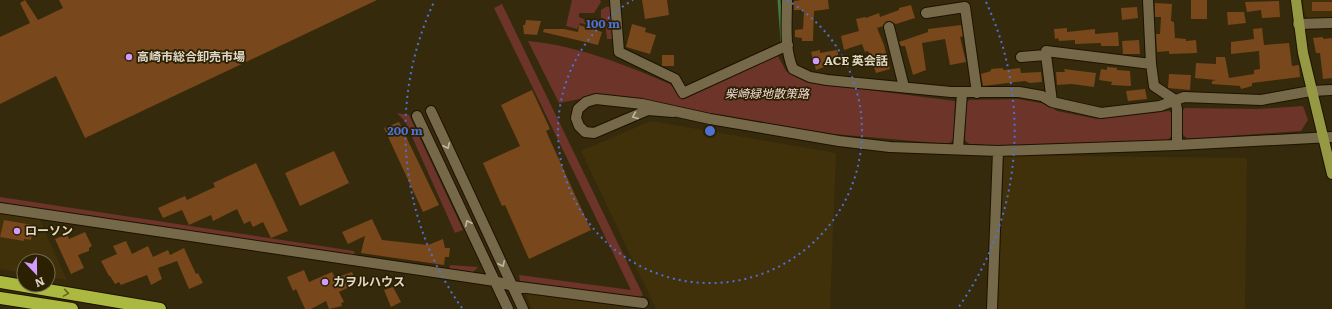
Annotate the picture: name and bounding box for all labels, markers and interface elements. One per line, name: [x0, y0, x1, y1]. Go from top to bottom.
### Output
text: 100 m: [586, 14, 620, 32]
place label: 高崎市総合卸売市場: [137, 47, 245, 65]
place label: ACE 英会話: [824, 51, 888, 69]
marker: 高崎市総合卸売市場: [124, 52, 134, 62]
marker: ACE 英会話: [811, 56, 821, 66]
park label: 柴崎緑地散策路: [725, 84, 810, 102]
one-way arrow: [631, 111, 638, 119]
text: 200 m: [387, 121, 423, 139]
centre of rings: [703, 124, 717, 138]
one-way arrow: [442, 142, 450, 149]
one-way arrow: [465, 220, 473, 227]
place label: ローソン: [25, 221, 73, 239]
marker: ローソン: [12, 226, 22, 236]
north arrow: [16, 253, 56, 293]
one-way arrow: [497, 259, 505, 267]
place label: カヲルハウス: [333, 272, 405, 290]
text: N: [33, 274, 47, 292]
marker: カヲルハウス: [320, 277, 330, 287]
one-way arrow: [63, 288, 69, 297]

